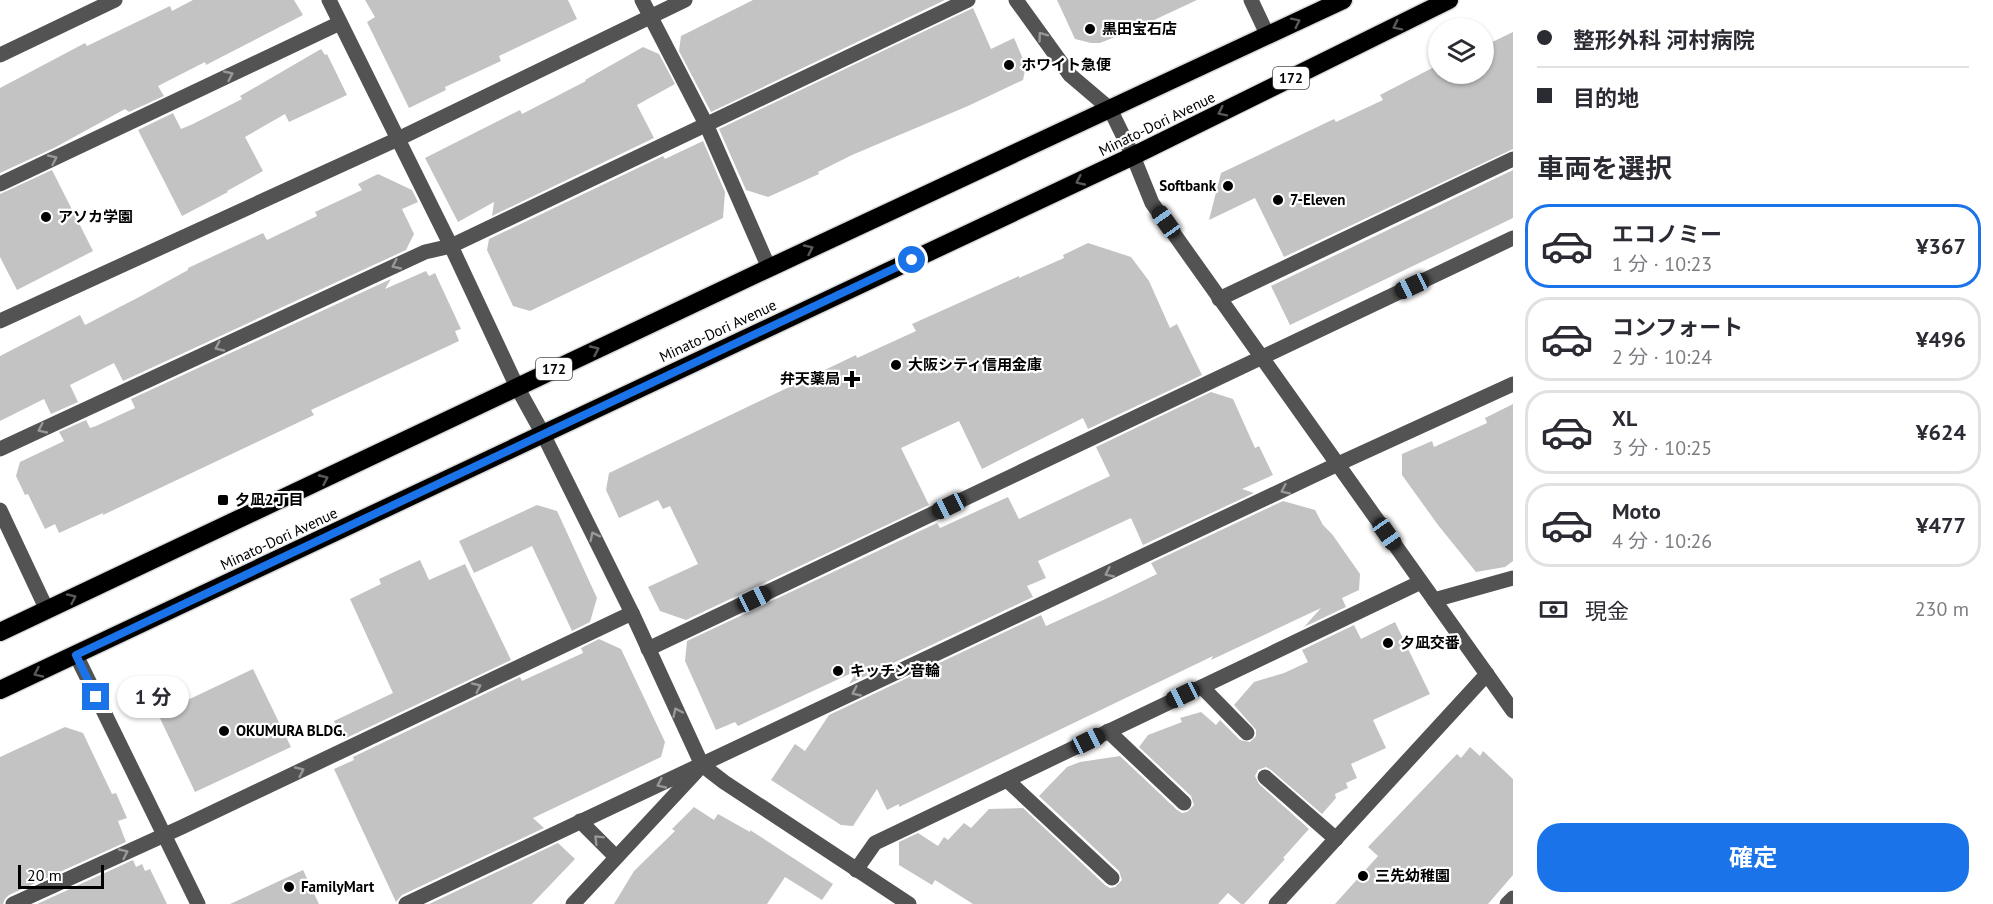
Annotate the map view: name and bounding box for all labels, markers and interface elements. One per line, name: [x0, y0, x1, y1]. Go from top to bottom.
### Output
one-way arrow: [1290, 18, 1301, 30]
map controls: [1428, 18, 1494, 84]
button: layers: [1428, 18, 1494, 84]
place label: 黒田宝石店: [1102, 19, 1177, 38]
one-way arrow: [1393, 19, 1403, 30]
marker: 黒田宝石店: [1083, 22, 1097, 36]
text: 整形外科 河村病院: [1573, 26, 1755, 54]
one-way arrow: [1038, 31, 1049, 42]
place label: ホワイト急便: [1021, 55, 1111, 74]
marker: ホワイト急便: [1002, 58, 1016, 72]
road number: 172: [1273, 67, 1309, 89]
one-way arrow: [223, 71, 234, 83]
text: 目的地: [1573, 84, 1639, 112]
street label: Minato-Dori Avenue: [1095, 87, 1218, 160]
one-way arrow: [1218, 105, 1229, 117]
text: 車両を選択: [1537, 151, 1672, 185]
one-way arrow: [46, 154, 57, 166]
one-way arrow: [1075, 174, 1086, 186]
place label: Softbank: [1159, 176, 1217, 195]
marker: Softbank: [1221, 179, 1235, 193]
place label: 7-Eleven: [1290, 190, 1345, 209]
marker: 7-Eleven: [1271, 193, 1285, 207]
car: [1148, 202, 1184, 242]
place label: アソカ学園: [58, 207, 133, 226]
marker: アソカ学園: [39, 210, 53, 224]
icon: car: [1540, 219, 1594, 273]
text: エコノミー: [1612, 220, 1722, 248]
text: ¥367: [1916, 232, 1966, 260]
one-way arrow: [803, 244, 814, 256]
route start: [898, 246, 925, 273]
text: 1 分 · 10:23: [1612, 251, 1712, 277]
one-way arrow: [391, 258, 402, 270]
car: [1392, 270, 1432, 302]
street label: Minato-Dori Avenue: [656, 295, 779, 366]
icon: car: [1540, 312, 1594, 366]
text: コンフォート: [1612, 313, 1743, 341]
text: ¥496: [1916, 325, 1966, 353]
one-way arrow: [214, 340, 225, 352]
text: 2 分 · 10:24: [1612, 344, 1712, 370]
one-way arrow: [588, 345, 599, 357]
place label: 大阪シティ信用金庫: [908, 355, 1042, 374]
road number: 172: [536, 358, 572, 380]
marker: 大阪シティ信用金庫: [889, 358, 903, 372]
place label: 弁天薬局: [780, 369, 840, 388]
marker: 弁天薬局: [845, 372, 859, 386]
text: XL: [1612, 404, 1637, 432]
icon: car: [1540, 405, 1594, 459]
text: ¥624: [1916, 418, 1966, 446]
one-way arrow: [37, 422, 48, 434]
text: 3 分 · 10:25: [1612, 435, 1712, 461]
one-way arrow: [317, 474, 328, 486]
one-way arrow: [1280, 482, 1291, 494]
place label: 夕凪2丁目: [235, 490, 304, 509]
car: [929, 490, 969, 522]
marker: 夕凪2丁目: [216, 493, 230, 507]
text: Moto: [1612, 497, 1661, 525]
icon: car: [1540, 498, 1594, 552]
street label: Minato-Dori Avenue: [217, 503, 340, 574]
text: ¥477: [1916, 511, 1966, 539]
car: [1369, 514, 1405, 554]
text: 4 分 · 10:26: [1612, 528, 1712, 554]
one-way arrow: [589, 531, 601, 542]
one-way arrow: [1104, 566, 1115, 578]
car: [734, 583, 774, 615]
icon: cash: [1537, 593, 1570, 626]
one-way arrow: [66, 594, 77, 606]
text: 230 m: [1915, 596, 1969, 622]
text: 現金: [1585, 597, 1629, 625]
place label: 夕凪交番: [1400, 633, 1460, 652]
marker: 夕凪交番: [1381, 636, 1395, 650]
place label: キッチン音輪: [850, 661, 940, 680]
marker: キッチン音輪: [831, 664, 845, 678]
one-way arrow: [33, 665, 44, 677]
callout: 1 分: [117, 676, 189, 718]
car: [1163, 679, 1203, 711]
route end: [82, 683, 109, 710]
one-way arrow: [470, 683, 481, 695]
text: 1 分: [135, 684, 171, 710]
one-way arrow: [852, 685, 863, 697]
one-way arrow: [673, 708, 685, 719]
place label: OKUMURA BLDG.: [236, 721, 346, 740]
marker: OKUMURA BLDG.: [217, 724, 231, 738]
car: [1068, 725, 1108, 757]
one-way arrow: [294, 766, 305, 778]
one-way arrow: [656, 777, 667, 789]
button: 確定: [1537, 823, 1969, 892]
one-way arrow: [595, 836, 606, 847]
one-way arrow: [117, 849, 128, 861]
scale bar: [18, 862, 104, 890]
text: 20 m: [27, 865, 62, 885]
place label: 三先幼稚園: [1375, 866, 1450, 885]
marker: 三先幼稚園: [1356, 869, 1370, 883]
place label: FamilyMart: [301, 877, 375, 896]
marker: FamilyMart: [282, 880, 296, 894]

